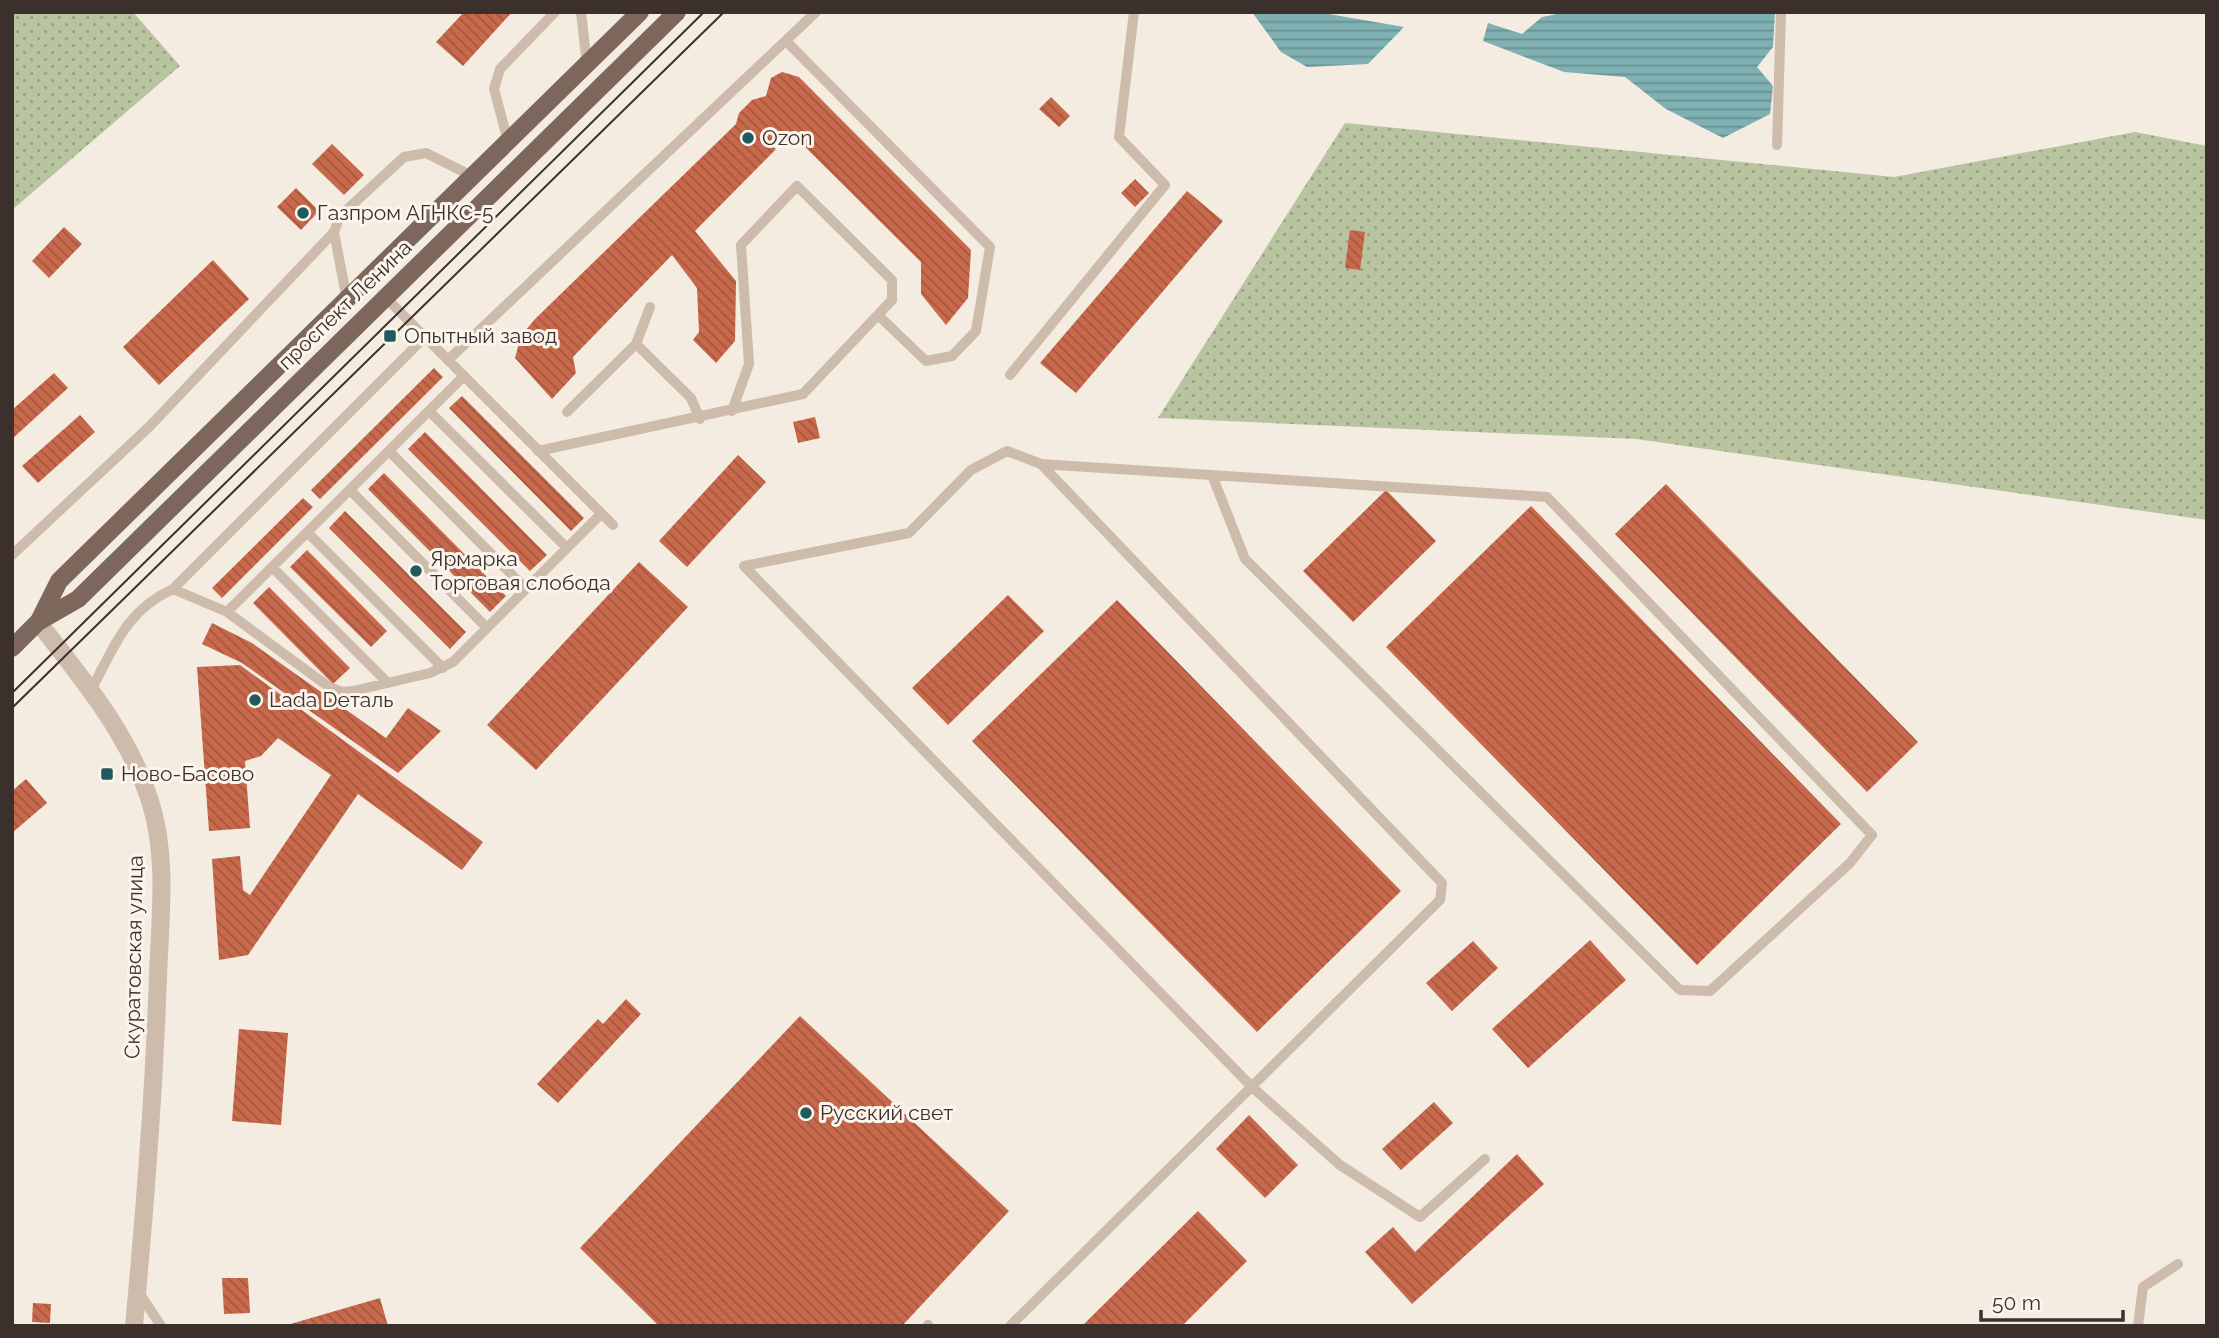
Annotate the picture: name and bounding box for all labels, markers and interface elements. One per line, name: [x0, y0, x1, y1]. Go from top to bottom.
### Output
place label: Ozon: [762, 125, 813, 150]
marker: Ozon: [740, 130, 756, 146]
place label: Газпром АГНКС-5: [317, 200, 493, 225]
marker: Газпром АГНКС-5: [295, 205, 311, 221]
street label: проспект Ленина: [273, 235, 416, 375]
place label: Опытный завод: [404, 323, 557, 348]
marker: Опытный завод: [382, 328, 398, 344]
place label: Ярмарка Торговая слобода: [430, 546, 611, 595]
marker: Ярмарка Торговая слобода: [408, 563, 424, 579]
place label: Lada Dеталь: [269, 687, 394, 712]
marker: Lada Dеталь: [247, 692, 263, 708]
place label: Ново-Басово: [121, 761, 254, 786]
marker: Ново-Басово: [99, 766, 115, 782]
street label: Скуратовская улица: [119, 855, 148, 1059]
place label: Русский свет: [820, 1100, 953, 1125]
marker: Русский свет: [798, 1105, 814, 1121]
scale bar: [1981, 1278, 2123, 1322]
text: 50 m: [1992, 1290, 2041, 1315]

